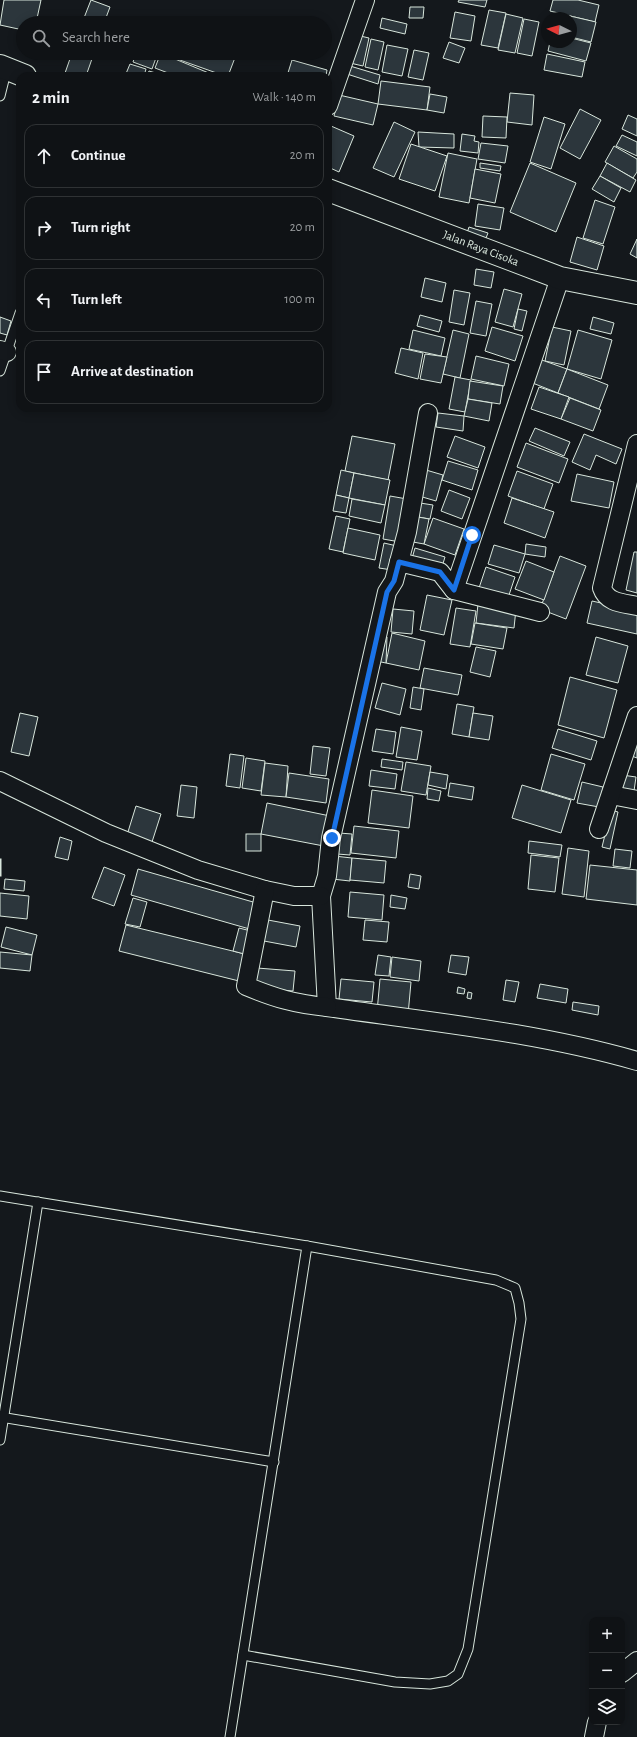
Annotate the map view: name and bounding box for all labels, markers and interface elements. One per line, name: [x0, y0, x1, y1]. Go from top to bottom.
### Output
north arrow: [541, 12, 577, 48]
search box: [16, 16, 332, 60]
icon: search: [30, 27, 52, 49]
text: Search here: [62, 30, 130, 45]
text: 2 min: [32, 89, 70, 106]
text: Walk · 140 m: [253, 91, 316, 104]
icon: ahead: [33, 145, 55, 167]
text: Continue: [71, 148, 126, 163]
text: 20 m: [290, 149, 315, 162]
icon: right: [33, 217, 55, 239]
text: Turn right: [71, 220, 130, 235]
text: 20 m: [290, 221, 315, 234]
street label: Jalan Raya Cisoka: [441, 228, 521, 269]
icon: left: [33, 289, 55, 311]
text: Turn left: [71, 292, 122, 307]
text: 100 m: [284, 293, 315, 306]
icon: arrive: [33, 361, 55, 383]
text: Arrive at destination: [71, 364, 194, 379]
route start: [463, 526, 481, 544]
route end: [323, 829, 341, 847]
map controls: [589, 1617, 625, 1725]
button: +: [589, 1617, 625, 1653]
button: −: [589, 1653, 625, 1689]
button: layers: [589, 1689, 625, 1725]

